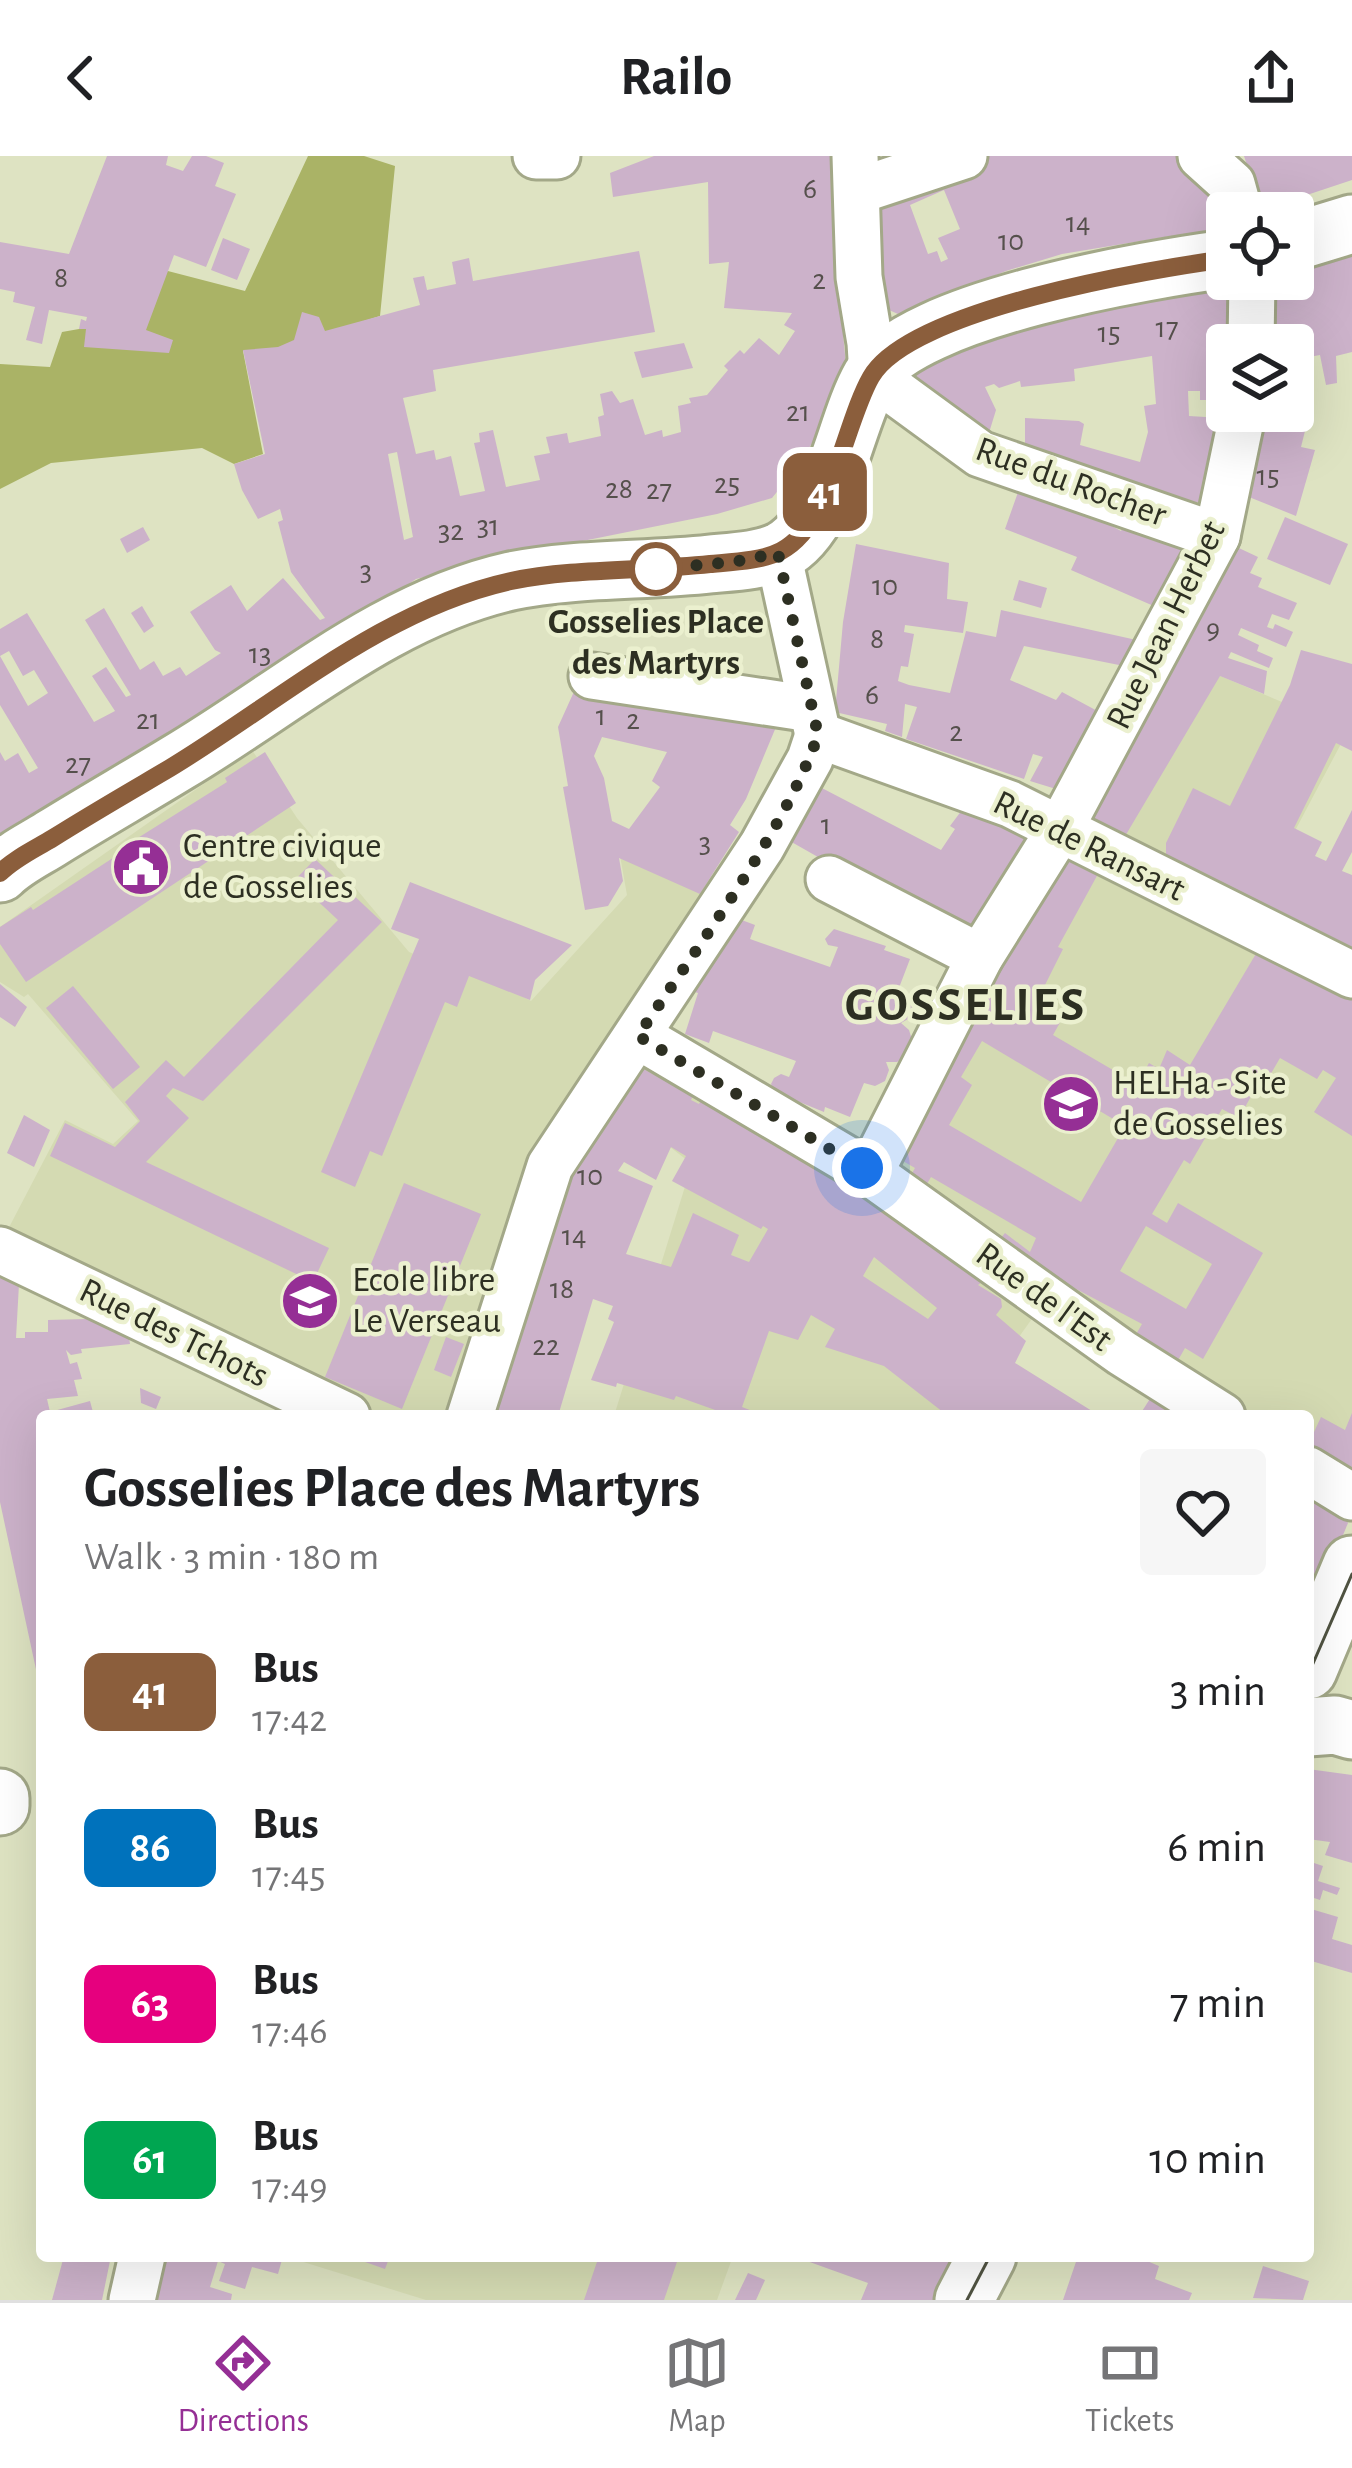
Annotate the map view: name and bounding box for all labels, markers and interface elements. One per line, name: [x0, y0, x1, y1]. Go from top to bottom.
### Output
icon: back: [48, 45, 114, 111]
icon: share: [1238, 45, 1304, 111]
text: Railo: [620, 51, 732, 105]
house number: 6: [803, 174, 817, 204]
map controls: [1206, 192, 1314, 432]
button: locate: [1206, 192, 1314, 300]
house number: 14: [1066, 208, 1090, 238]
house number: 10: [998, 226, 1024, 256]
house number: 8: [54, 263, 68, 293]
house number: 2: [812, 265, 826, 295]
house number: 17: [1156, 313, 1178, 343]
house number: 15: [1098, 318, 1120, 348]
button: layers: [1206, 324, 1314, 432]
house number: 21: [786, 397, 810, 427]
street label: Rue du Rocher: [971, 431, 1172, 533]
line badge: 41: [771, 453, 879, 531]
house number: 15: [1257, 461, 1279, 491]
house number: 25: [714, 469, 740, 499]
text: 41: [807, 471, 843, 513]
house number: 28: [605, 474, 633, 504]
house number: 27: [646, 475, 672, 505]
house number: 31: [477, 511, 499, 541]
street label: Rue Jean Herbet: [1100, 515, 1232, 735]
house number: 32: [438, 516, 464, 546]
marker: Gosselies Place des Martyrs: [631, 544, 681, 594]
house number: 3: [360, 556, 372, 586]
house number: 10: [872, 571, 898, 601]
place label: Gosselies Place des Martyrs: [548, 604, 764, 681]
house number: 9: [1206, 615, 1220, 645]
house number: 8: [870, 624, 884, 654]
house number: 13: [249, 639, 271, 669]
house number: 6: [865, 680, 879, 710]
house number: 1: [596, 701, 606, 731]
house number: 21: [136, 705, 160, 735]
house number: 2: [626, 705, 640, 735]
house number: 2: [949, 717, 963, 747]
house number: 27: [65, 749, 91, 779]
street label: Rue de Ransart: [988, 784, 1191, 908]
house number: 1: [821, 810, 831, 840]
place label: Centre civique de Gosselies: [183, 828, 382, 905]
house number: 3: [699, 828, 711, 858]
public building icon: Centre civique de Gosselies: [110, 836, 172, 898]
district label: GOSSELIES: [845, 982, 1087, 1030]
place label: HELHa - Site de Gosselies: [1113, 1065, 1287, 1142]
school or university icon: HELHa - Site de Gosselies: [1040, 1073, 1102, 1135]
your location: [832, 1138, 892, 1198]
house number: 10: [577, 1161, 603, 1191]
house number: 14: [562, 1221, 586, 1251]
street label: Rue de l'Est: [969, 1236, 1119, 1358]
place label: Ecole libre Le Verseau: [352, 1262, 501, 1339]
school or university icon: Ecole libre Le Verseau: [279, 1270, 341, 1332]
street label: Rue des Tchots: [74, 1272, 274, 1394]
house number: 18: [550, 1274, 574, 1304]
house number: 22: [532, 1331, 560, 1361]
button: heart: [1140, 1449, 1266, 1575]
text: Gosselies Place des Martyrs: [84, 1460, 700, 1517]
text: Walk · 3 min · 180 m: [84, 1538, 379, 1577]
text: Bus: [252, 1646, 319, 1691]
text: 3 min: [1170, 1669, 1266, 1714]
text: 41: [132, 1671, 168, 1713]
text: 17:42: [252, 1700, 327, 1739]
text: Bus: [252, 1802, 319, 1847]
text: 6 min: [1167, 1825, 1266, 1870]
text: 86: [130, 1827, 171, 1869]
text: 17:45: [252, 1856, 326, 1895]
text: Bus: [252, 1958, 319, 2003]
text: 7 min: [1170, 1981, 1266, 2026]
text: 63: [131, 1983, 169, 2025]
text: 17:46: [252, 2012, 328, 2051]
text: Bus: [252, 2114, 319, 2159]
text: 10 min: [1149, 2137, 1266, 2182]
text: 61: [132, 2139, 168, 2181]
text: 17:49: [252, 2168, 328, 2207]
tab: Directions: [178, 2330, 309, 2442]
tab: Map: [664, 2330, 730, 2442]
tab: Tickets: [1085, 2330, 1174, 2442]

